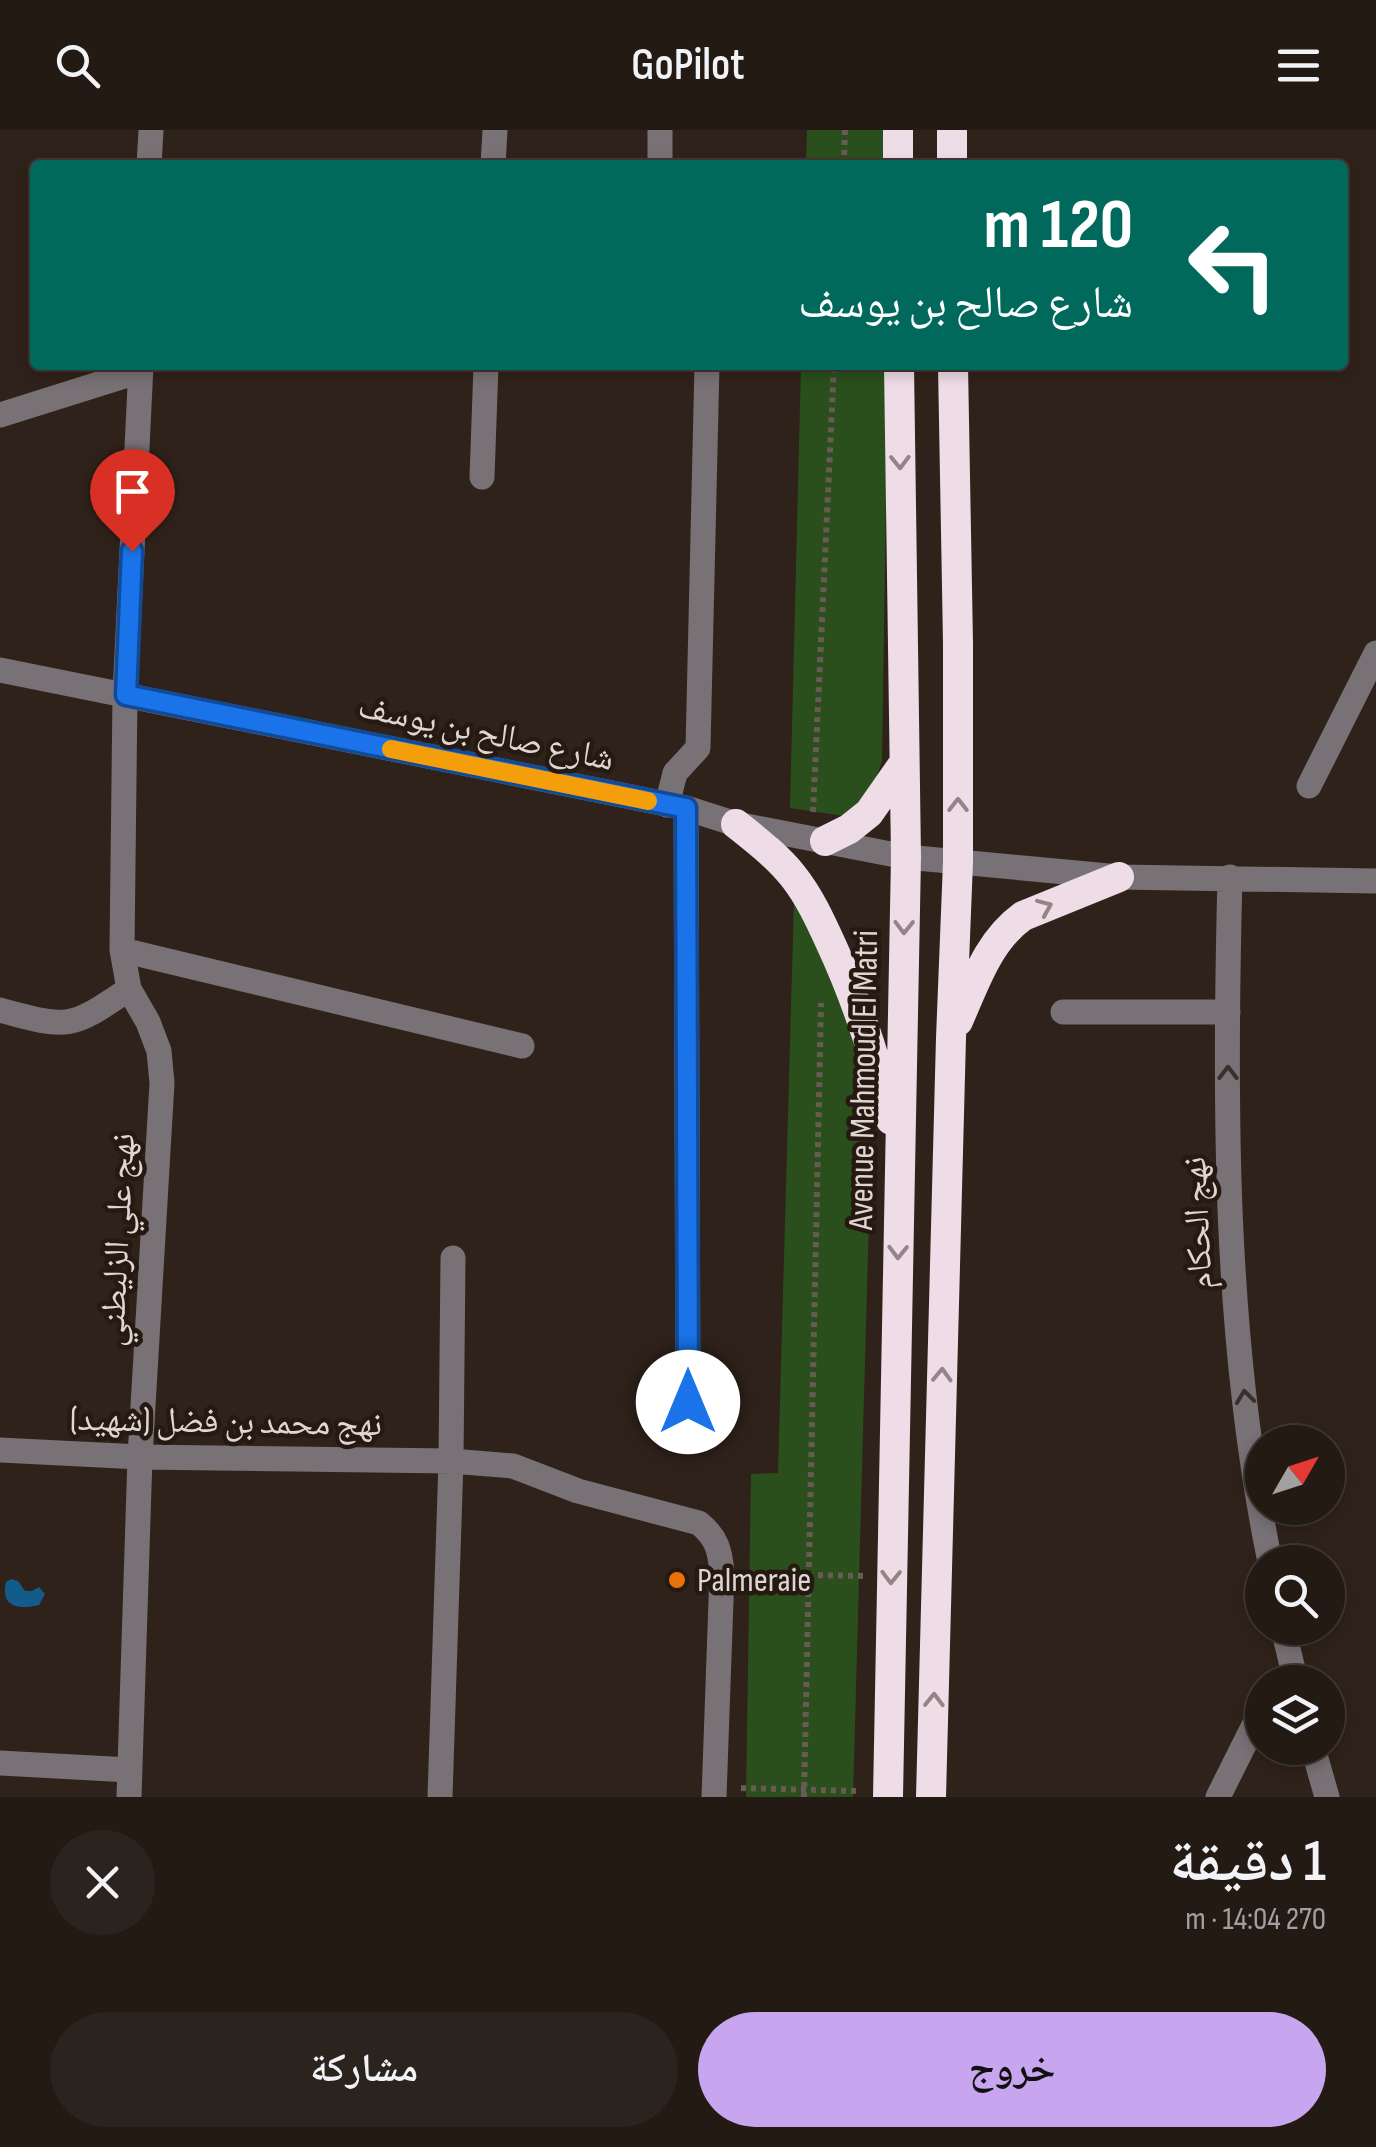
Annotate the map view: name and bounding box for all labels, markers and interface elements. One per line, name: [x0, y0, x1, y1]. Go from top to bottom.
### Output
icon: search: [50, 38, 105, 93]
text: GoPilot: [631, 38, 745, 93]
icon: menu: [1271, 38, 1326, 93]
text: 120 m: [983, 184, 1133, 268]
icon: left: [1168, 200, 1298, 330]
text: شارع صالح بن يوسف: [798, 276, 1133, 331]
pin: [90, 449, 175, 552]
one-way arrow: [889, 456, 911, 471]
icon: arrive: [105, 464, 160, 519]
street label: شارع صالح بن يوسف: [354, 685, 618, 781]
one-way arrow: [947, 796, 969, 812]
one-way arrow: [1035, 899, 1053, 919]
one-way arrow: [894, 920, 915, 936]
street label: Avenue Mahmoud El Matri: [840, 930, 888, 1231]
one-way arrow: [1217, 1064, 1239, 1080]
street label: نهج علي الزليطني: [91, 1132, 150, 1348]
street label: نهج الحكام: [1173, 1155, 1223, 1291]
one-way arrow: [887, 1245, 908, 1261]
position arrow: [636, 1350, 740, 1454]
one-way arrow: [931, 1366, 953, 1382]
one-way arrow: [1235, 1389, 1256, 1405]
street label: نهج محمد بن فضل (شهيد): [70, 1398, 382, 1446]
north arrow: [1245, 1425, 1345, 1525]
map controls: [1245, 1425, 1345, 1765]
button: search: [1245, 1545, 1345, 1645]
place label: Palmeraie: [697, 1559, 811, 1602]
marker: Palmeraie: [666, 1569, 688, 1591]
one-way arrow: [880, 1570, 902, 1586]
button: layers: [1245, 1665, 1345, 1765]
one-way arrow: [923, 1691, 944, 1707]
text: 1 دقيقة: [1169, 1826, 1326, 1898]
button: close: [50, 1830, 155, 1935]
text: 270 m · 14:04: [1185, 1900, 1326, 1939]
button: مشاركة: [50, 2012, 678, 2127]
button: خروج: [698, 2012, 1326, 2127]

